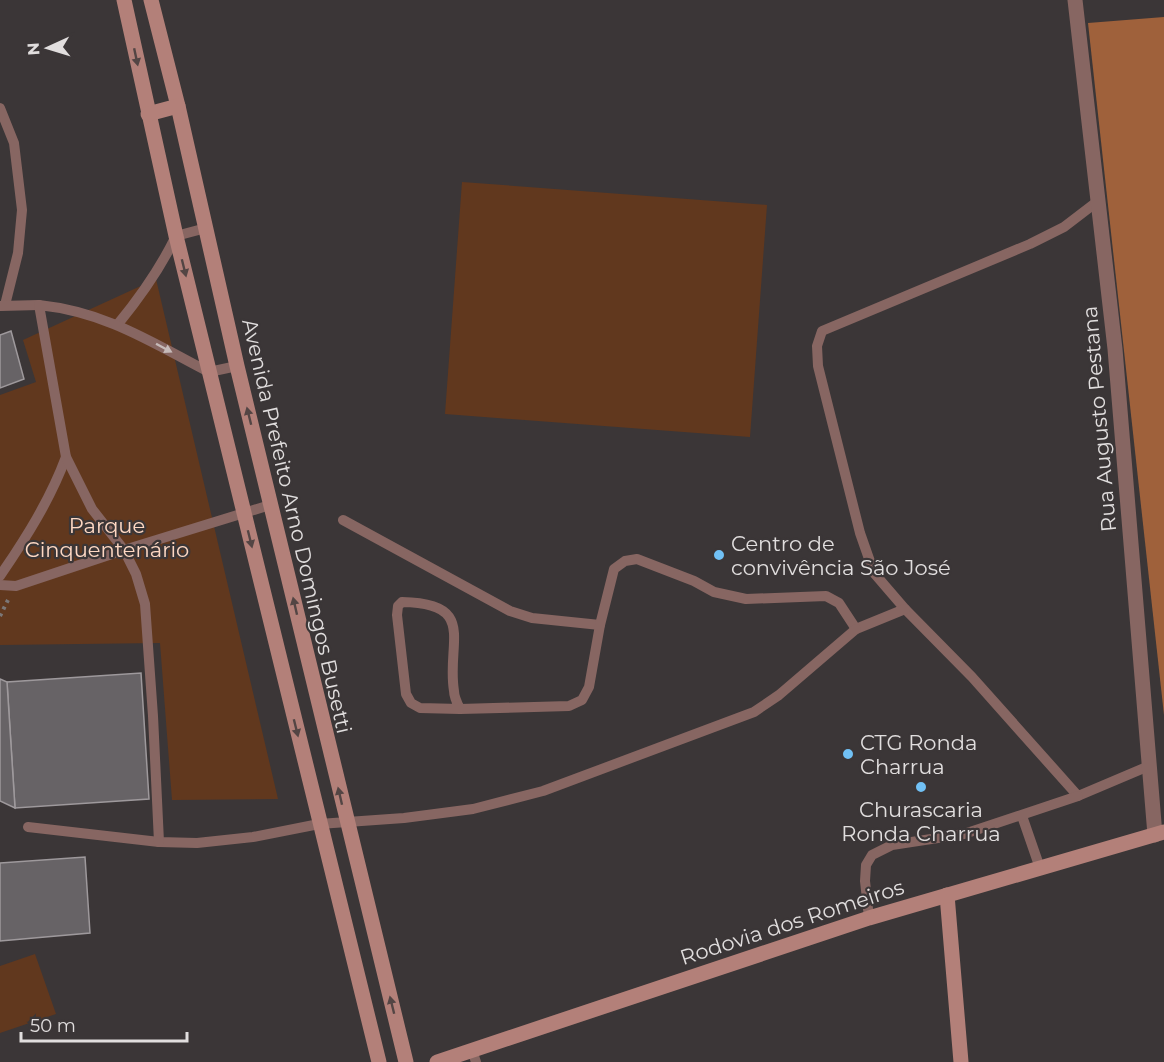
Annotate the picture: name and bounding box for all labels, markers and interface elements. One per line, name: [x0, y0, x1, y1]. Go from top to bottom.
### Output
north arrow: [18, 18, 78, 78]
text: N: [24, 42, 43, 56]
one-way arrow: [132, 48, 141, 67]
one-way arrow: [179, 259, 189, 277]
street label: Rua Augusto Pestana: [1077, 305, 1121, 533]
street label: Avenida Prefeito Arno Domingos Busetti: [237, 316, 357, 736]
one-way arrow: [155, 343, 172, 353]
one-way arrow: [243, 407, 253, 426]
park label: Parque Cinquentenário: [25, 513, 189, 562]
one-way arrow: [246, 530, 256, 548]
place label: Centro de convivência São José: [731, 531, 951, 580]
marker: Centro de convivência São José: [712, 548, 726, 562]
one-way arrow: [289, 597, 299, 615]
one-way arrow: [292, 719, 302, 738]
place label: CTG Ronda Charrua: [860, 730, 977, 779]
marker: CTG Ronda Charrua: [841, 747, 855, 761]
marker: Churascaria Ronda Charrua: [914, 780, 928, 794]
one-way arrow: [335, 786, 344, 805]
place label: Churascaria Ronda Charrua: [841, 797, 1001, 846]
street label: Rodovia dos Romeiros: [677, 874, 907, 970]
one-way arrow: [386, 996, 396, 1014]
scale bar: [21, 1005, 188, 1043]
text: 50 m: [30, 1015, 76, 1037]

